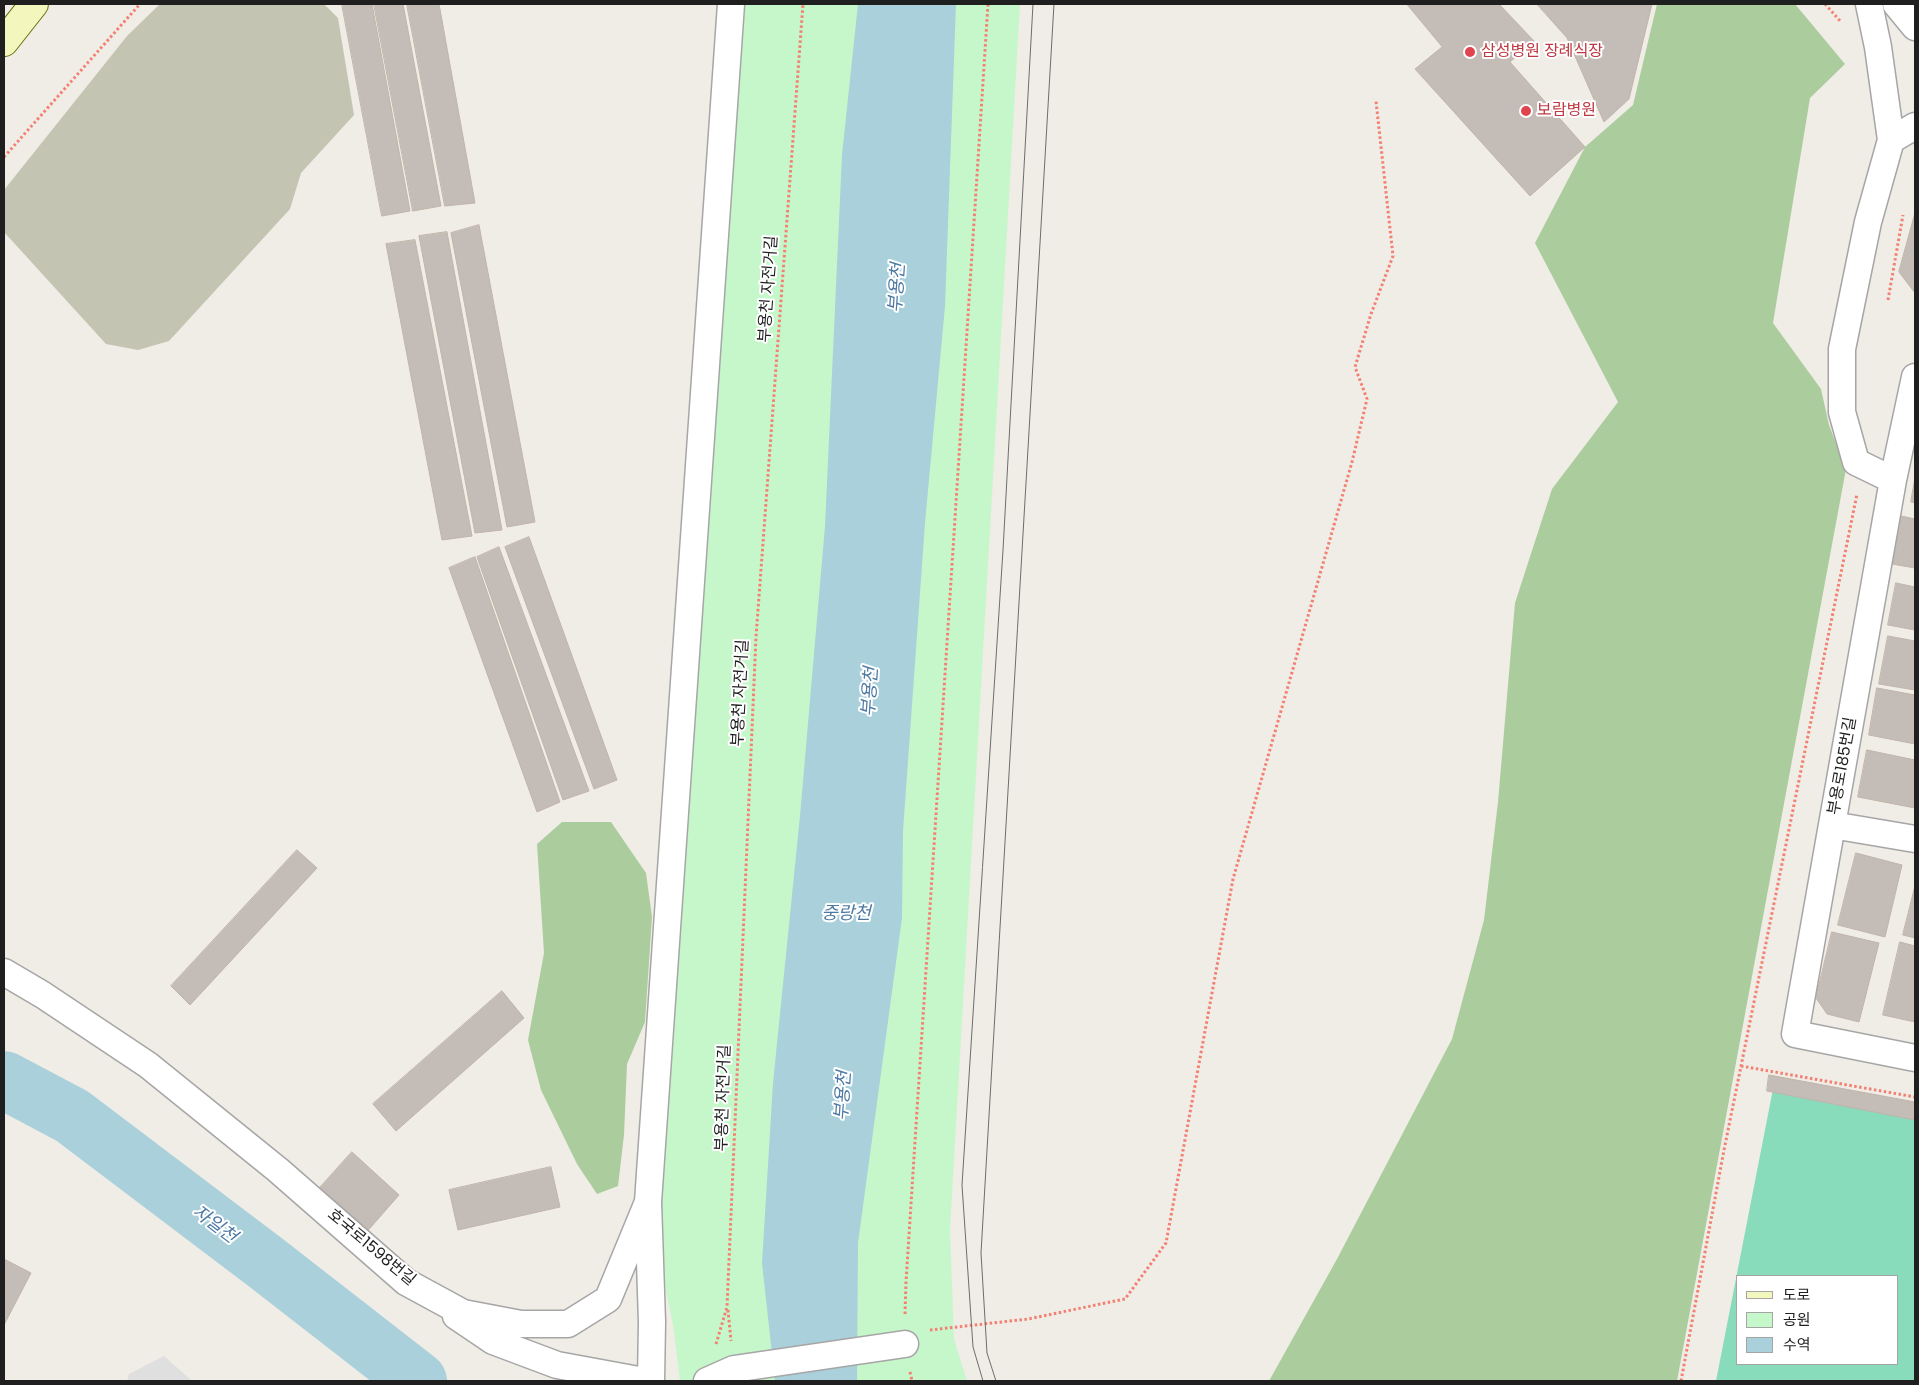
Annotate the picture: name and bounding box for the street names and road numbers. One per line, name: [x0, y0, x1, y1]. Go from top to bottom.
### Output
street label: 부용천 자전거길: [756, 235, 782, 343]
street label: 부용천 자전거길: [729, 639, 753, 747]
street label: 부용로185번길: [1825, 716, 1861, 816]
street label: 부용천 자전거길: [713, 1044, 735, 1152]
street label: 호국로1598번길: [323, 1206, 419, 1290]

